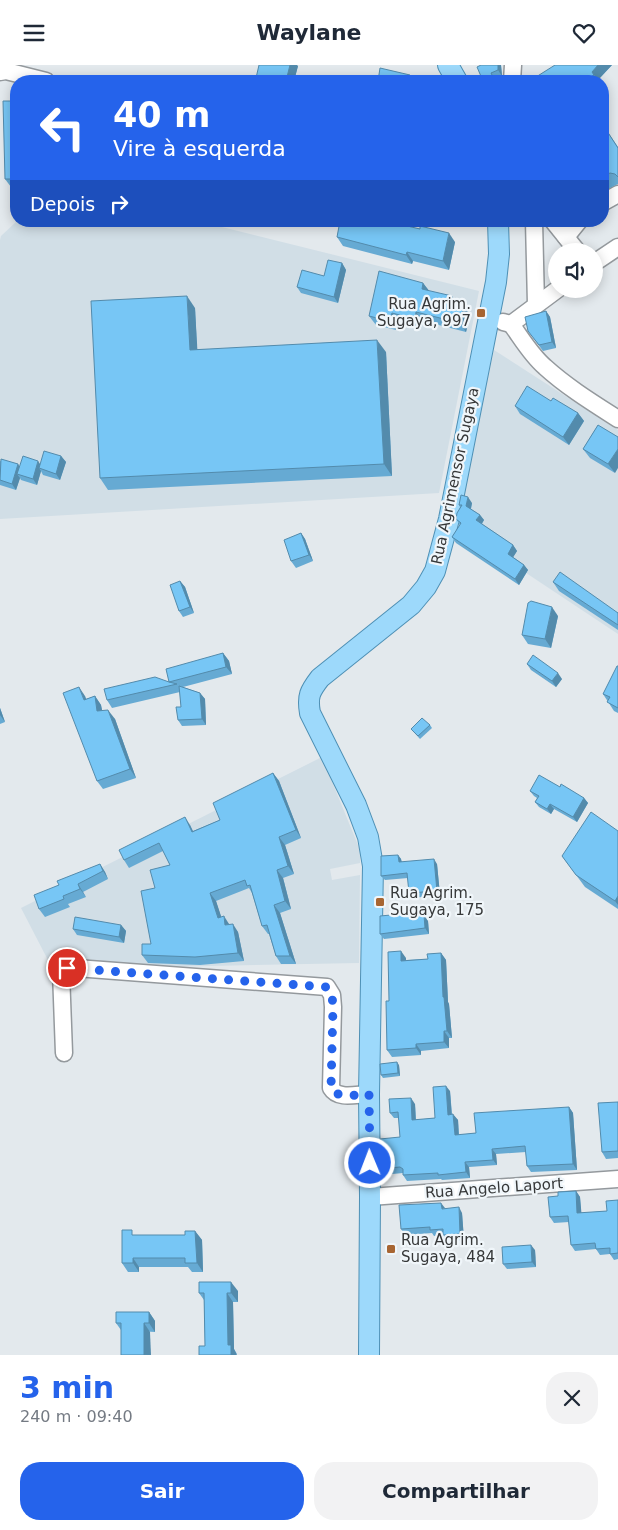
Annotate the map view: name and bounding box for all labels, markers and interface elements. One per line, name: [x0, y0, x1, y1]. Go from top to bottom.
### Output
icon: menu: [20, 19, 48, 47]
icon: heart: [570, 19, 598, 47]
text: Waylane: [257, 20, 361, 45]
icon: left: [30, 95, 95, 160]
text: 40 m: [113, 95, 210, 135]
text: Vire à esquerda: [113, 136, 286, 161]
icon: right: [105, 190, 133, 218]
text: Depois: [30, 193, 95, 215]
map controls: [548, 243, 603, 298]
button: sound: [548, 243, 603, 298]
place label: Rua Agrim. Sugaya, 997: [377, 295, 471, 330]
marker: Rua Agrim. Sugaya, 997: [475, 307, 487, 319]
street label: Rua Agrimensor Sugaya: [427, 386, 483, 566]
place label: Rua Agrim. Sugaya, 175: [390, 884, 484, 919]
marker: Rua Agrim. Sugaya, 175: [374, 896, 386, 908]
pin: [46, 947, 88, 989]
icon: arrive: [53, 954, 81, 982]
position arrow: [343, 1136, 395, 1188]
street label: Rua Angelo Laport: [424, 1174, 564, 1202]
place label: Rua Agrim. Sugaya, 484: [401, 1231, 495, 1266]
marker: Rua Agrim. Sugaya, 484: [385, 1243, 397, 1255]
text: 3 min: [20, 1370, 114, 1405]
button: close: [546, 1372, 598, 1424]
text: 240 m · 09:40: [20, 1407, 133, 1426]
button: Sair: [20, 1462, 304, 1520]
button: Compartilhar: [314, 1462, 598, 1520]

